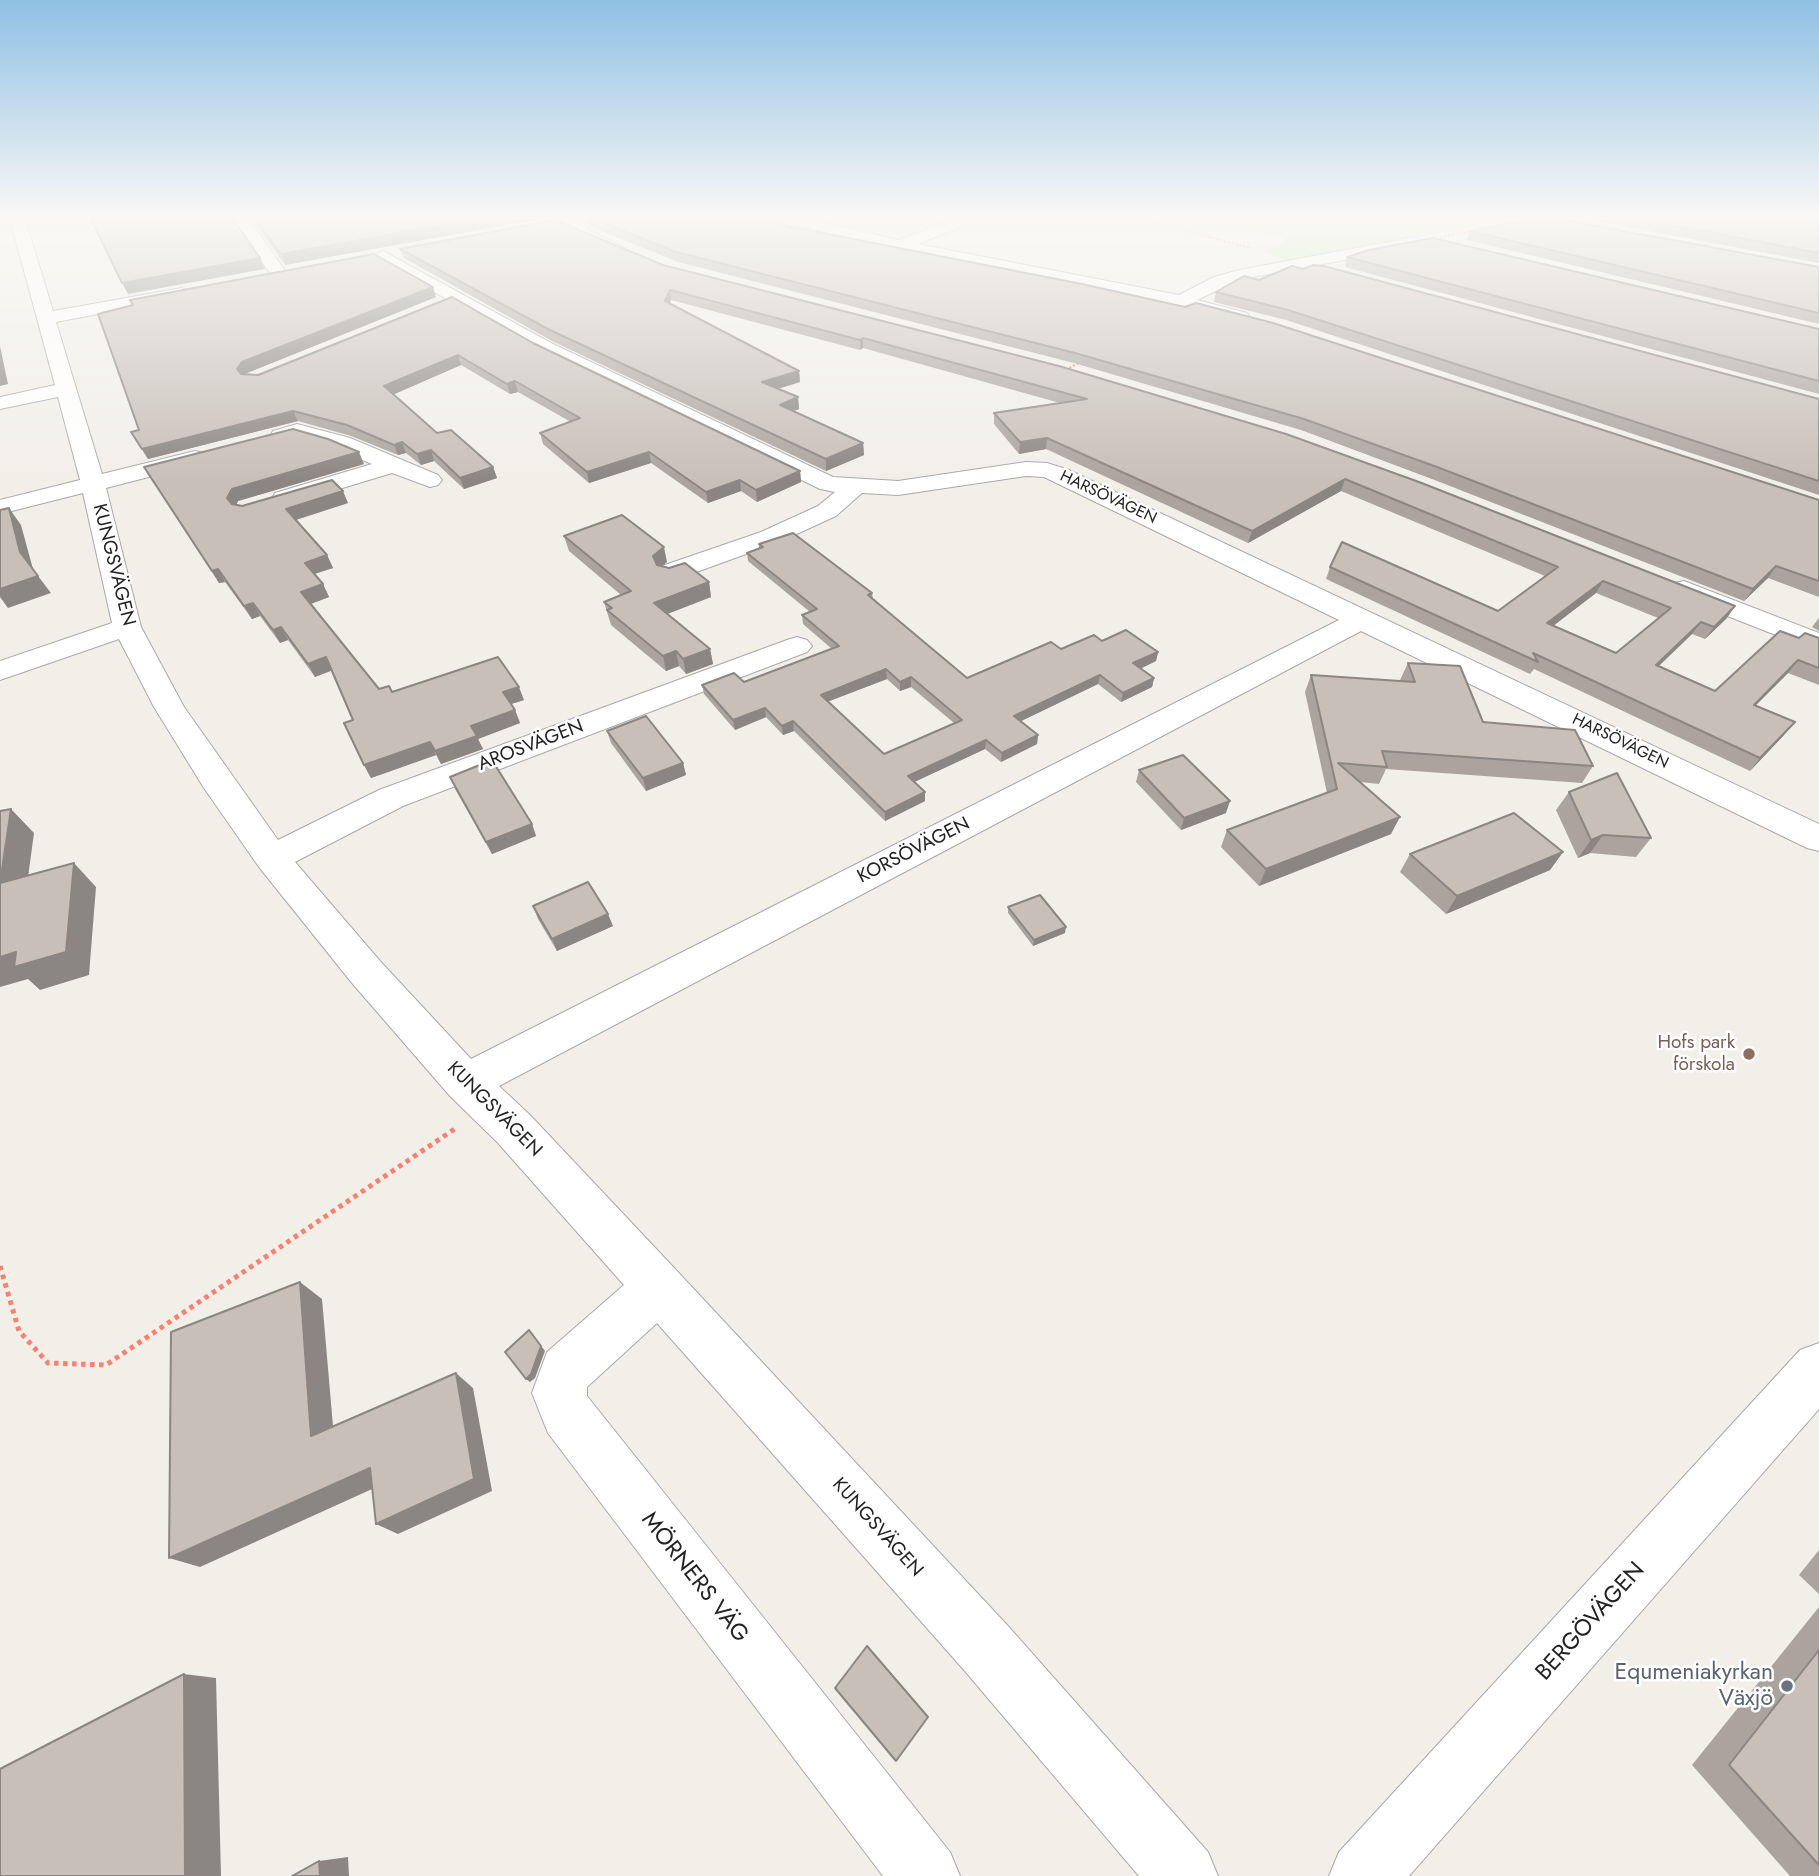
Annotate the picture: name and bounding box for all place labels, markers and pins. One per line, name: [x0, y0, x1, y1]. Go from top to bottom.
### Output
place label: Hofs park förskola: [1657, 1032, 1735, 1076]
marker: Hofs park förskola: [1741, 1046, 1757, 1062]
place label: Equmeniakyrkan Växjö: [1615, 1659, 1773, 1713]
marker: Equmeniakyrkan Växjö: [1779, 1678, 1795, 1694]

